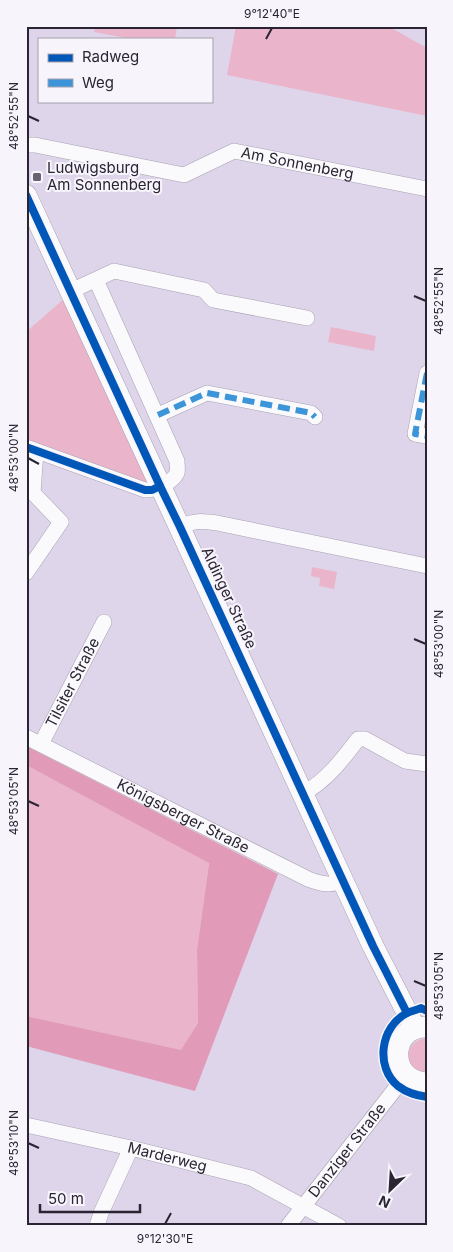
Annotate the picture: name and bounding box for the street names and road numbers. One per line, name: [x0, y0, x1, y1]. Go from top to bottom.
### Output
street label: Am Sonnenberg: [240, 143, 355, 183]
street label: Aldinger Straße: [198, 544, 261, 652]
street label: Tilsiter Straße: [41, 634, 103, 731]
street label: Königsberger Straße: [114, 774, 253, 857]
street label: Danziger Straße: [304, 1099, 389, 1201]
street label: Marderweg: [126, 1138, 209, 1176]

